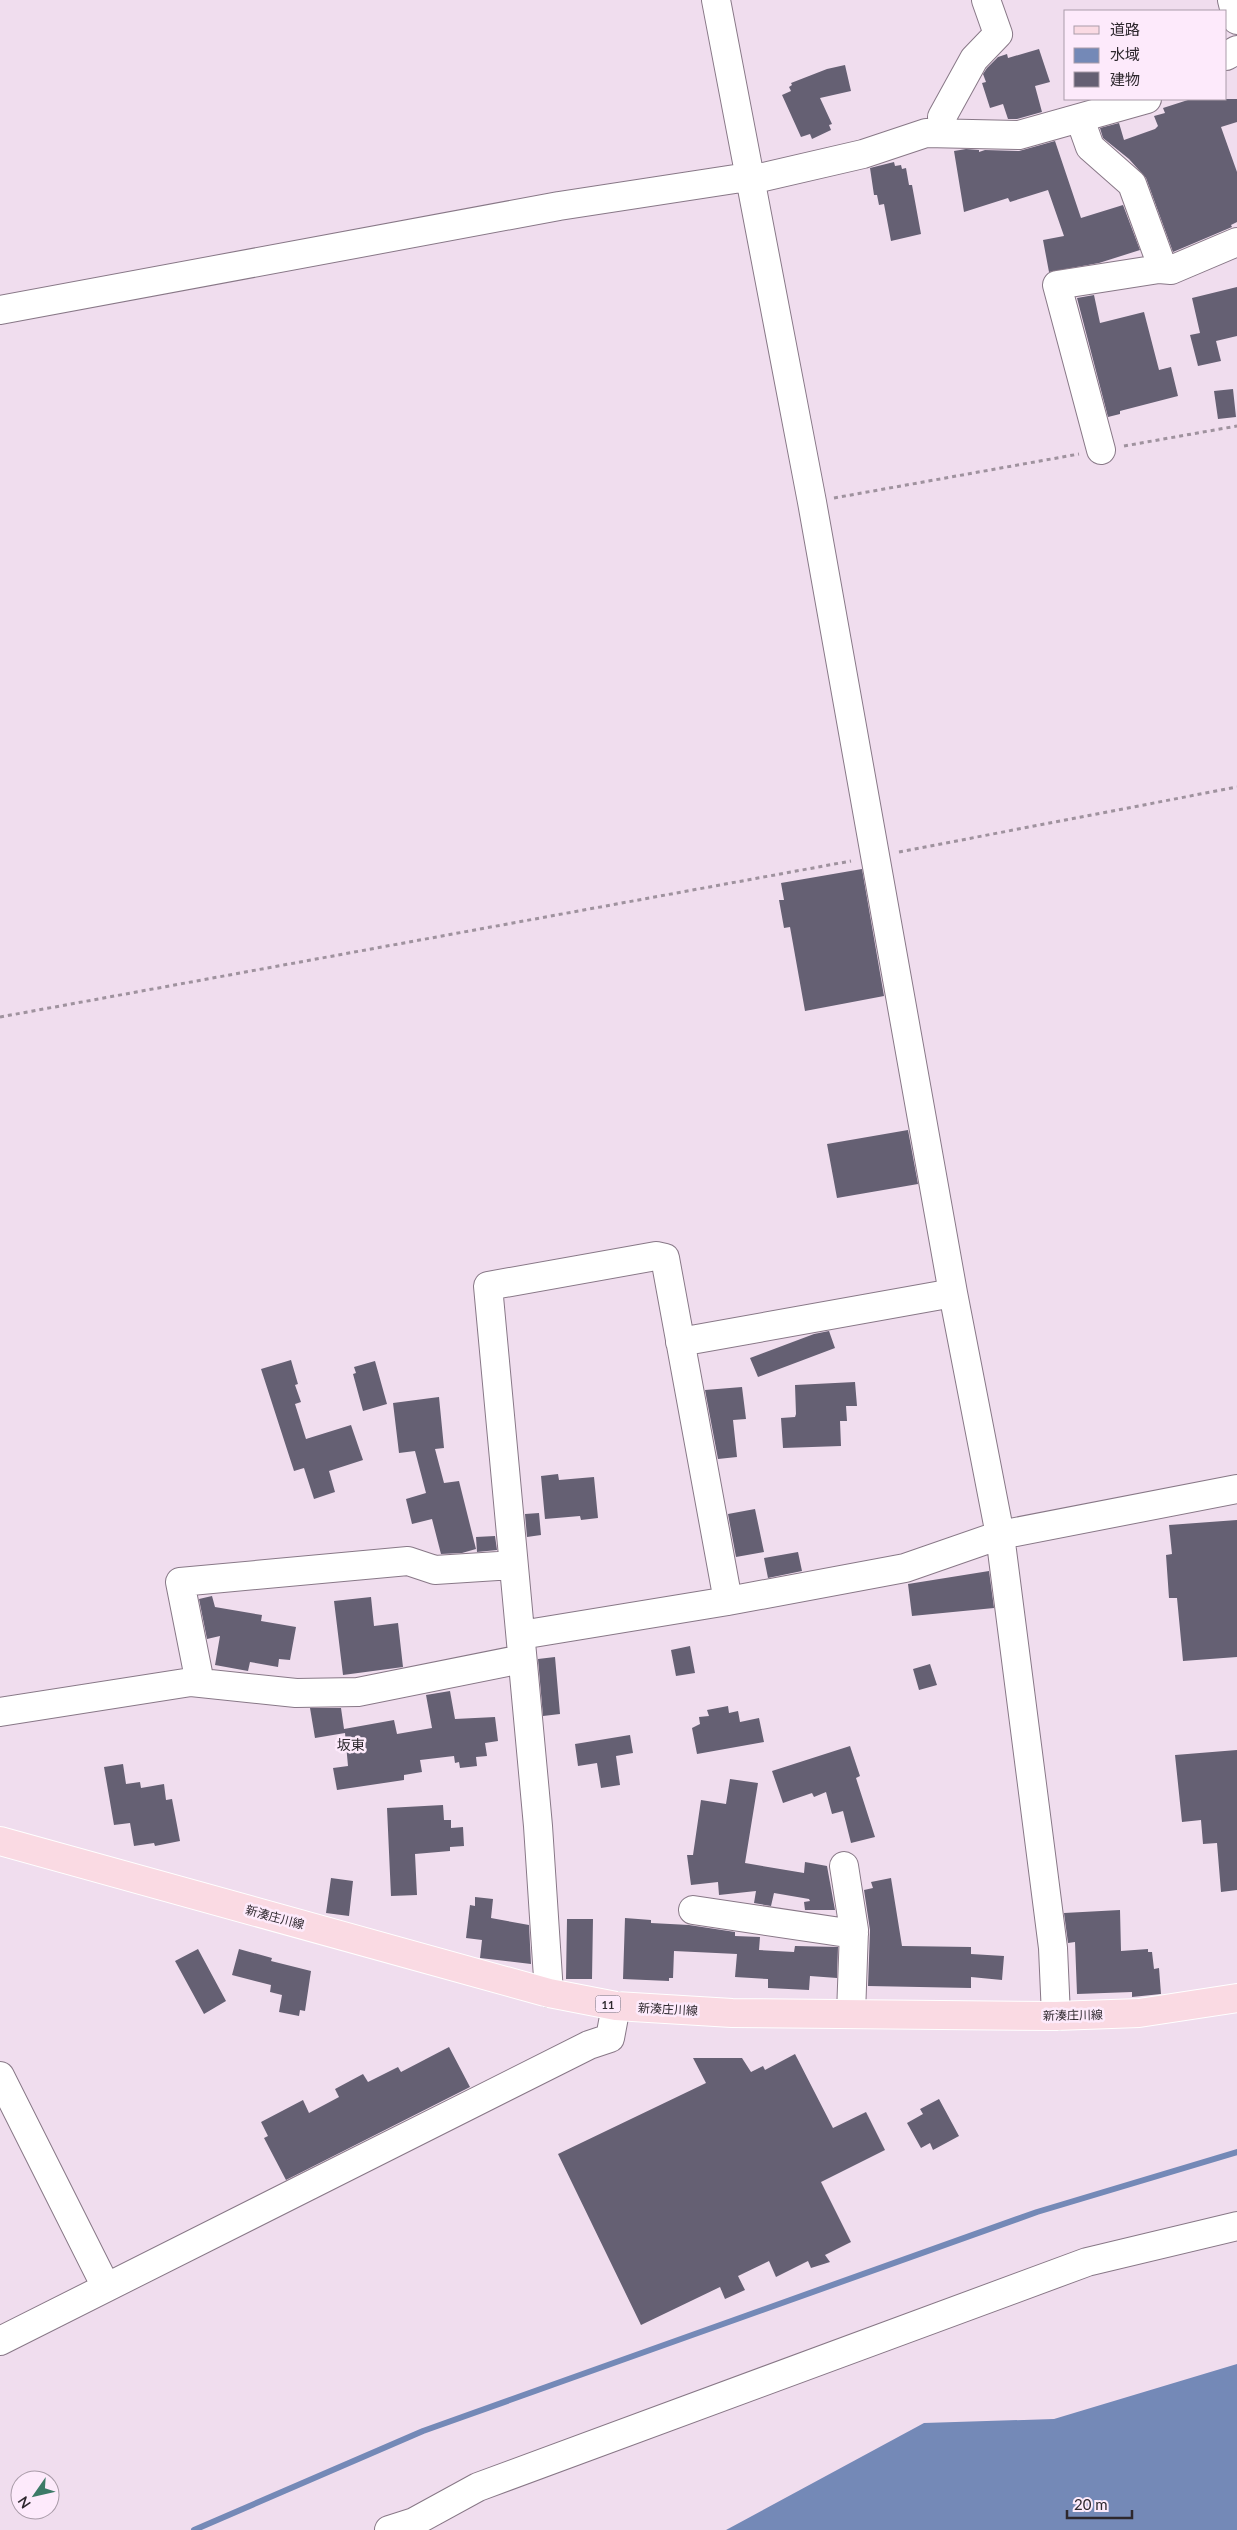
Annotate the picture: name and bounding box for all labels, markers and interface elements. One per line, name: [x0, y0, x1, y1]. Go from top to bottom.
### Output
legend: [1064, 10, 1227, 100]
text: 道路: [1110, 20, 1140, 38]
text: 水域: [1110, 45, 1140, 63]
text: 建物: [1110, 70, 1140, 88]
district label: 坂東: [337, 1736, 365, 1753]
street label: 新湊庄川線: [244, 1902, 306, 1932]
road number: 11: [596, 1996, 620, 2012]
street label: 新湊庄川線: [638, 2000, 698, 2018]
street label: 新湊庄川線: [1043, 2007, 1103, 2023]
north arrow: [10, 2470, 60, 2520]
scale bar: [1067, 2488, 1132, 2520]
text: N: [14, 2493, 34, 2512]
text: 20 m: [1074, 2495, 1108, 2513]

